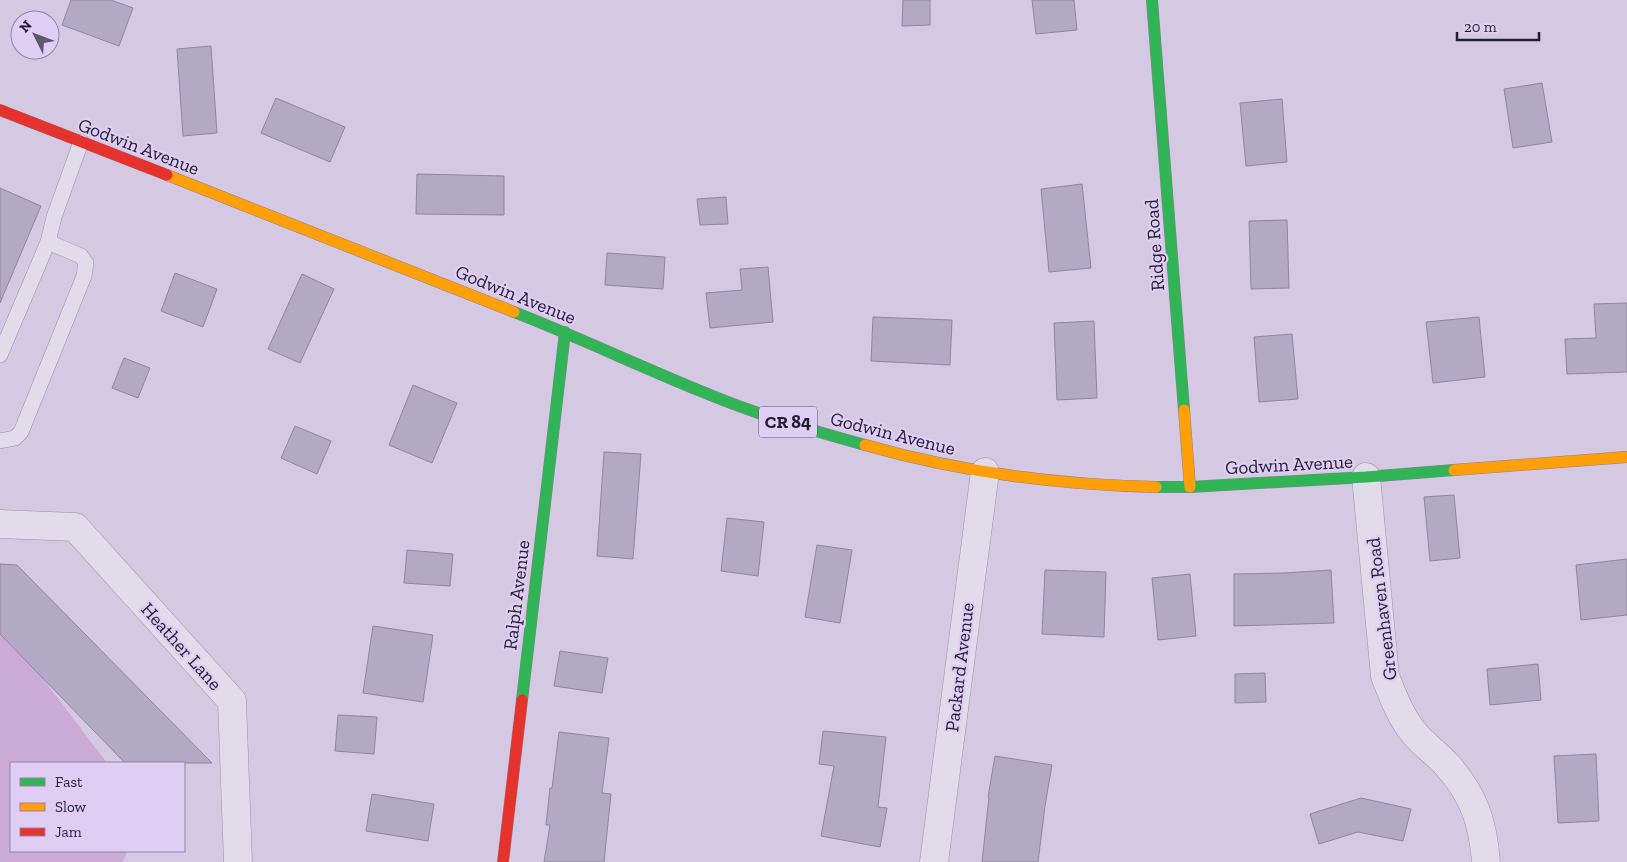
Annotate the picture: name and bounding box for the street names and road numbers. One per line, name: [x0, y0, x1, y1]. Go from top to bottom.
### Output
street label: Godwin Avenue: [75, 113, 203, 180]
street label: Ridge Road: [1140, 198, 1169, 292]
street label: Godwin Avenue: [452, 260, 579, 329]
road number: CR 84: [759, 407, 817, 438]
street label: Godwin Avenue: [828, 407, 958, 460]
street label: Godwin Avenue: [1225, 450, 1354, 479]
street label: Greenhaven Road: [1361, 536, 1402, 682]
street label: Ralph Avenue: [498, 539, 535, 651]
street label: Heather Lane: [136, 598, 227, 695]
street label: Packard Avenue: [940, 601, 979, 733]

